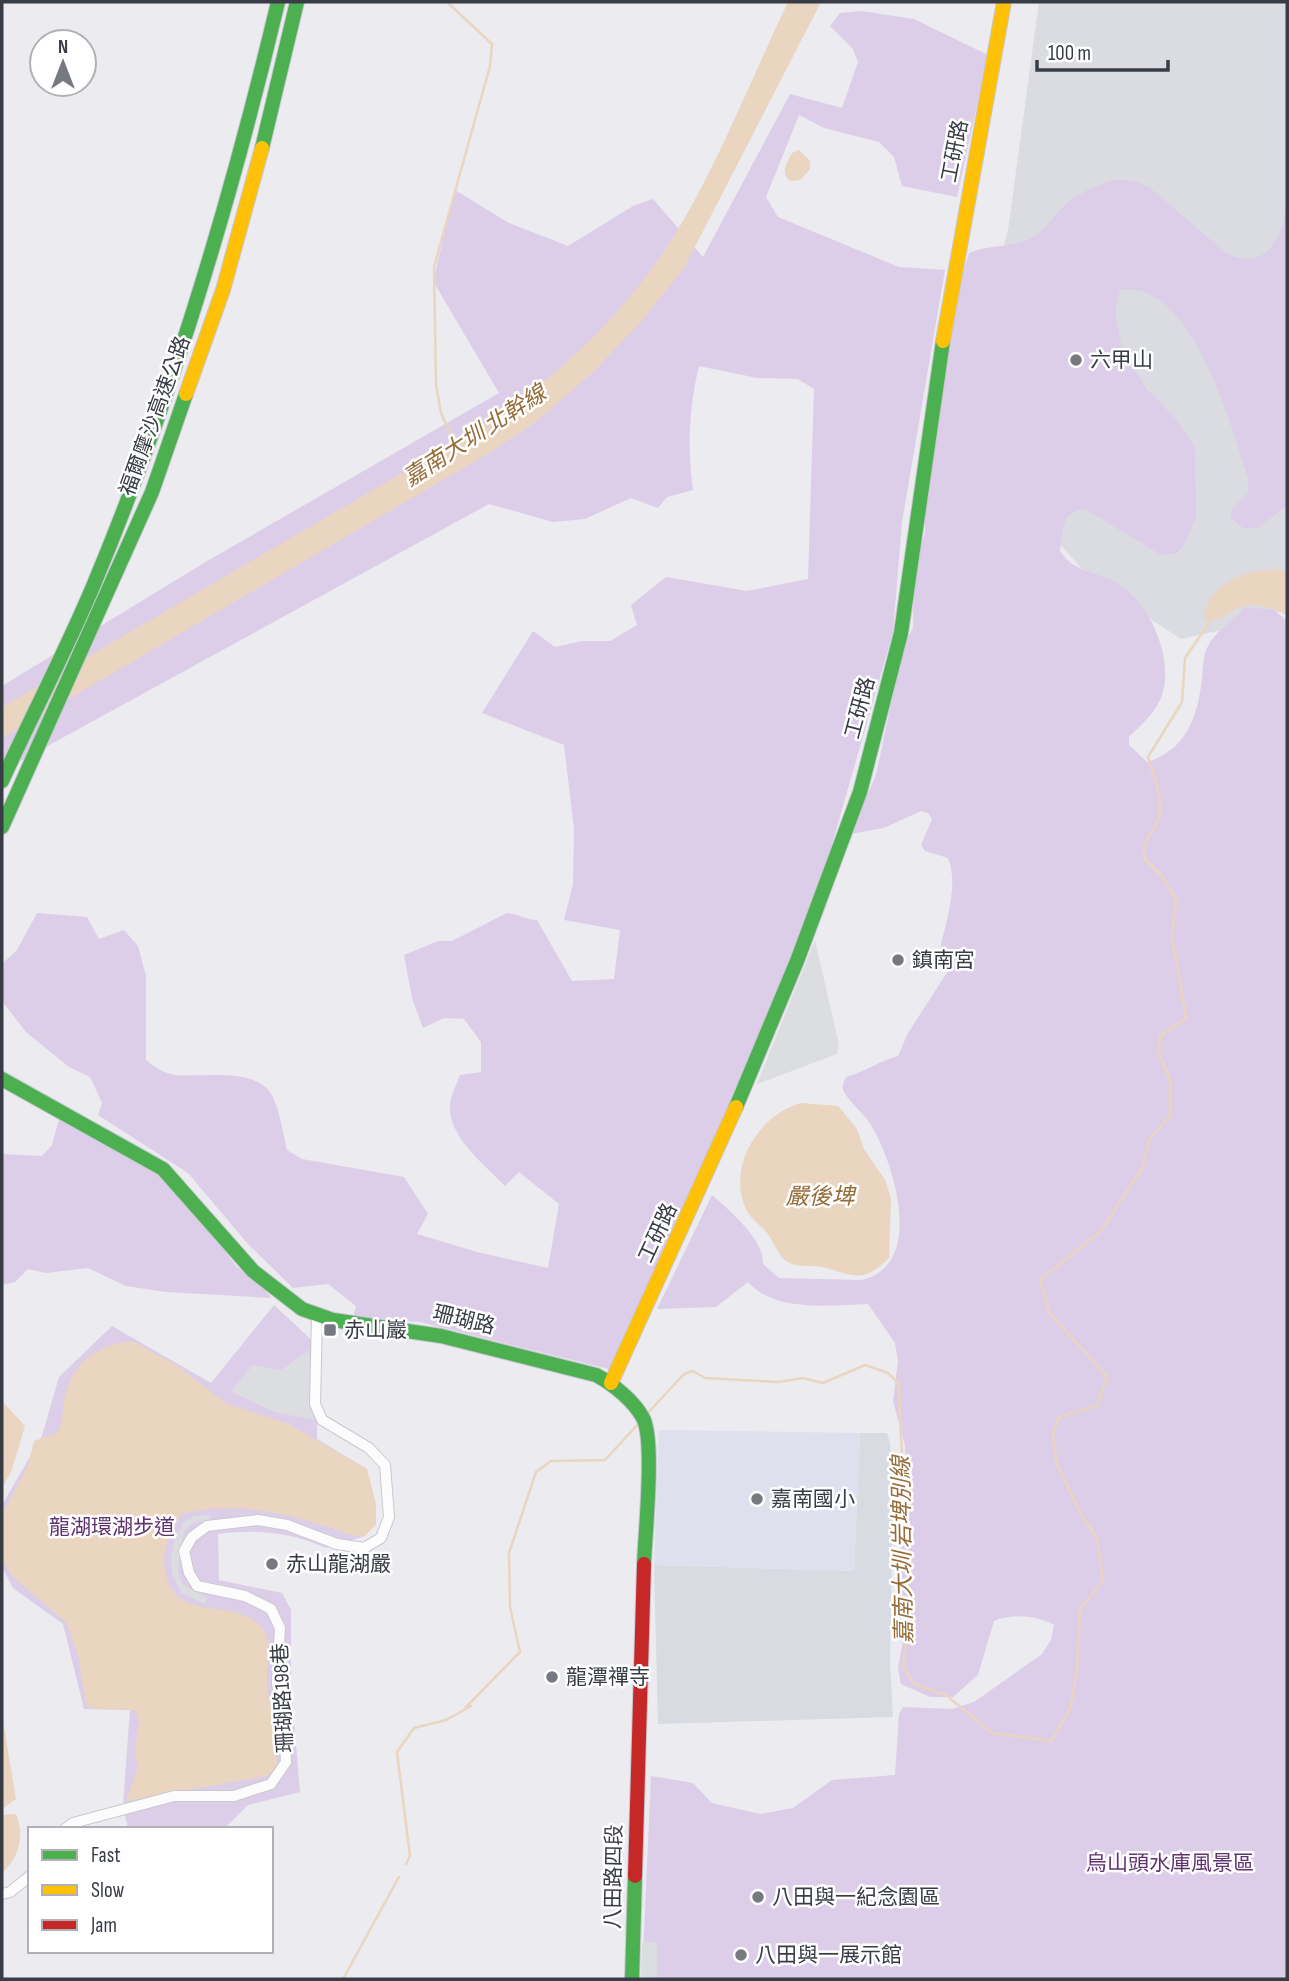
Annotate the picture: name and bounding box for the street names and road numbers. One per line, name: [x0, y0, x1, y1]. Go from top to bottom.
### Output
street label: 工研路: [937, 118, 973, 184]
street label: 福爾摩沙高速公路: [115, 333, 195, 499]
street label: 工研路: [840, 674, 880, 742]
street label: 工研路: [633, 1199, 683, 1267]
street label: 珊瑚路: [430, 1300, 498, 1340]
street label: 珊瑚路198巷: [268, 1642, 298, 1754]
street label: 八田路四段: [601, 1824, 627, 1930]

